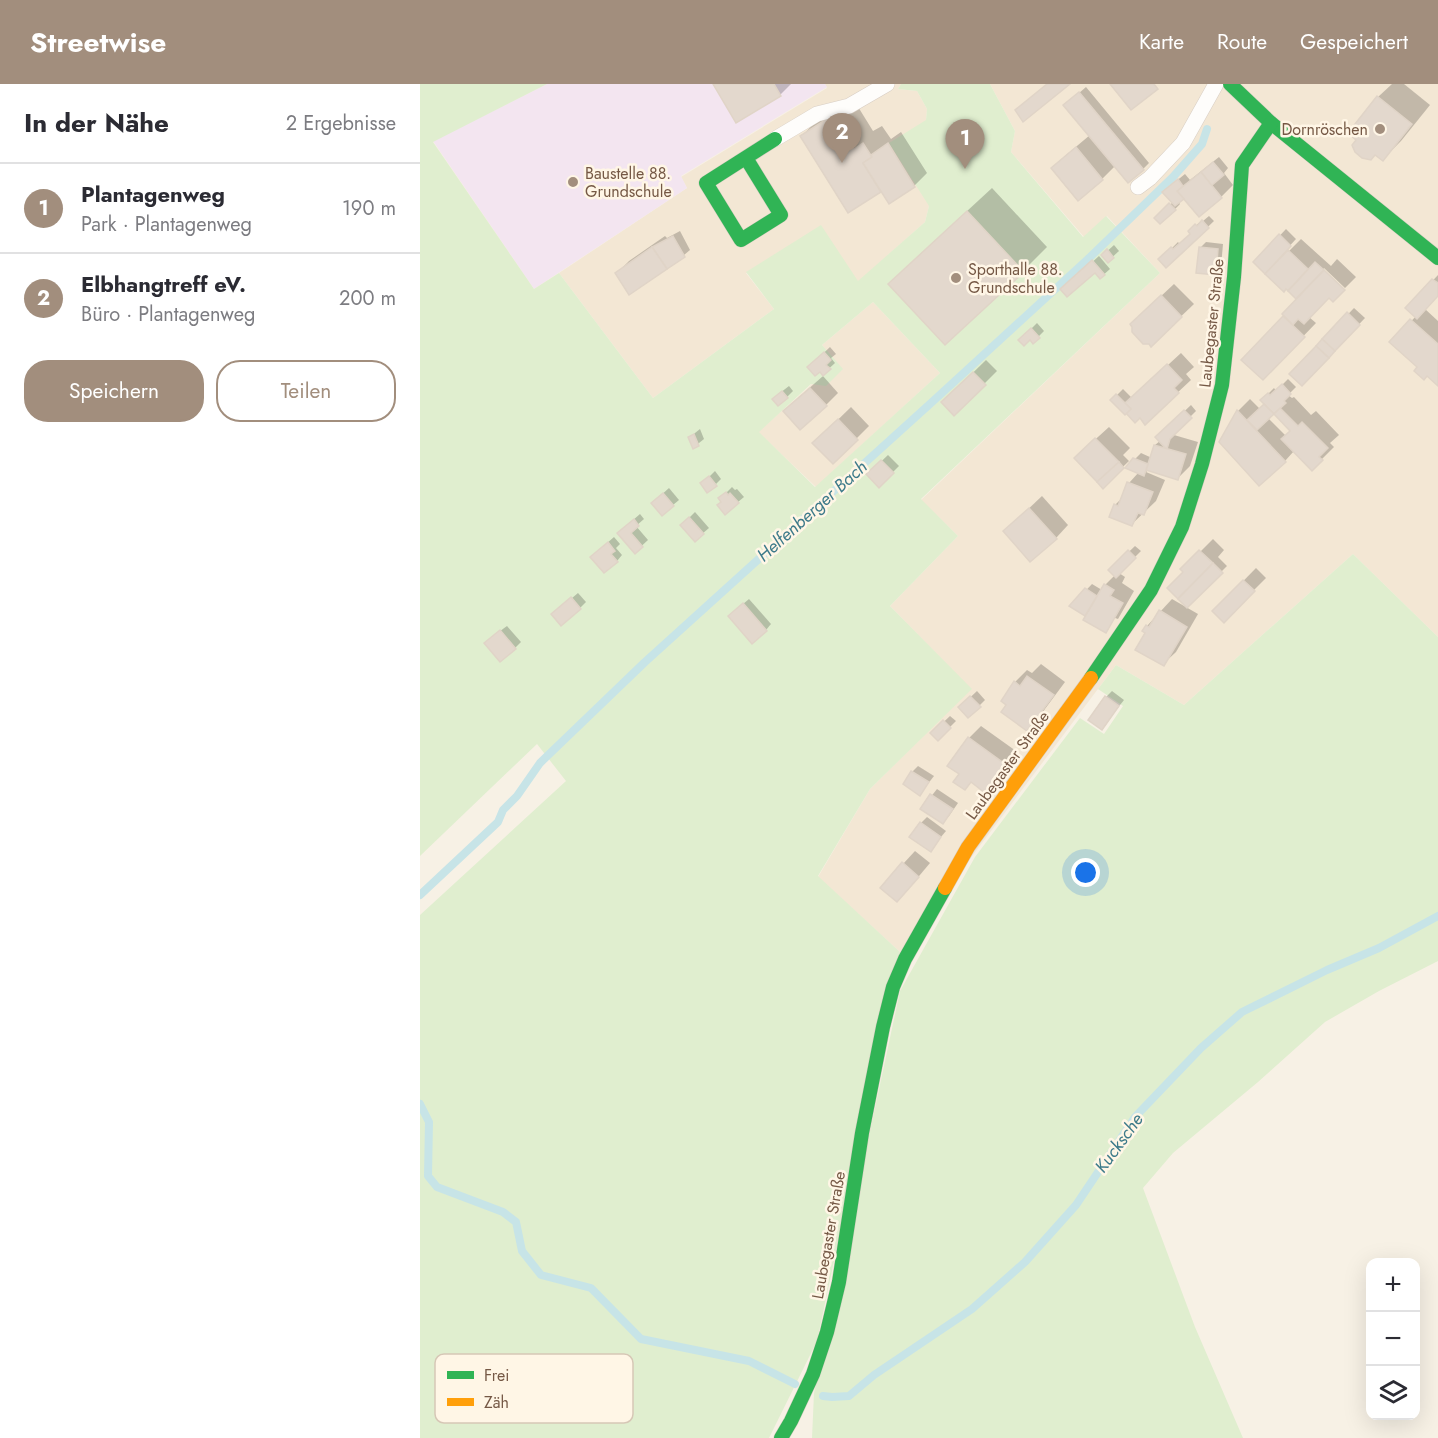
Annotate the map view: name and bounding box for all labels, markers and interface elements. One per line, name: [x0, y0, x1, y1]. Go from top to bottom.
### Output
text: Streetwise: [30, 22, 166, 63]
text: Karte: [1139, 27, 1184, 57]
text: Route: [1217, 27, 1267, 57]
text: Gespeichert: [1300, 27, 1408, 57]
text: In der Nähe: [24, 104, 169, 142]
text: 2 Ergebnisse: [286, 109, 396, 138]
pin: 2: [822, 113, 862, 163]
place label: Dornröschen: [1281, 118, 1368, 141]
pin: 1: [946, 120, 984, 169]
marker: Dornröschen: [1373, 122, 1387, 136]
place label: Baustelle 88. Grundschule: [585, 162, 672, 203]
marker: Baustelle 88. Grundschule: [566, 175, 580, 189]
text: Plantagenweg: [81, 178, 225, 210]
text: 1: [38, 194, 49, 223]
text: 190 m: [342, 194, 396, 223]
text: Park · Plantagenweg: [81, 210, 252, 239]
place label: Sporthalle 88. Grundschule: [968, 258, 1062, 299]
street label: Laubegaster Straße: [1193, 258, 1230, 389]
text: Elbhangtreff eV.: [81, 268, 246, 300]
marker: Sporthalle 88. Grundschule: [949, 271, 963, 285]
text: 2: [37, 284, 50, 313]
text: 200 m: [339, 284, 396, 313]
text: Büro · Plantagenweg: [81, 300, 255, 329]
button: Speichern: [24, 360, 204, 422]
button: Teilen: [216, 360, 396, 422]
water label: Helfenberger Bach: [751, 454, 873, 568]
street label: Laubegaster Straße: [960, 706, 1055, 824]
your location: [1071, 858, 1100, 887]
water label: Kucksche: [1088, 1108, 1150, 1178]
street label: Laubegaster Straße: [806, 1169, 851, 1301]
map controls: [1366, 1258, 1420, 1420]
button: +: [1366, 1258, 1420, 1312]
button: −: [1366, 1312, 1420, 1366]
legend: [435, 1354, 633, 1423]
text: Frei: [484, 1364, 509, 1387]
button: layers: [1366, 1366, 1420, 1420]
text: Zäh: [484, 1391, 509, 1414]

